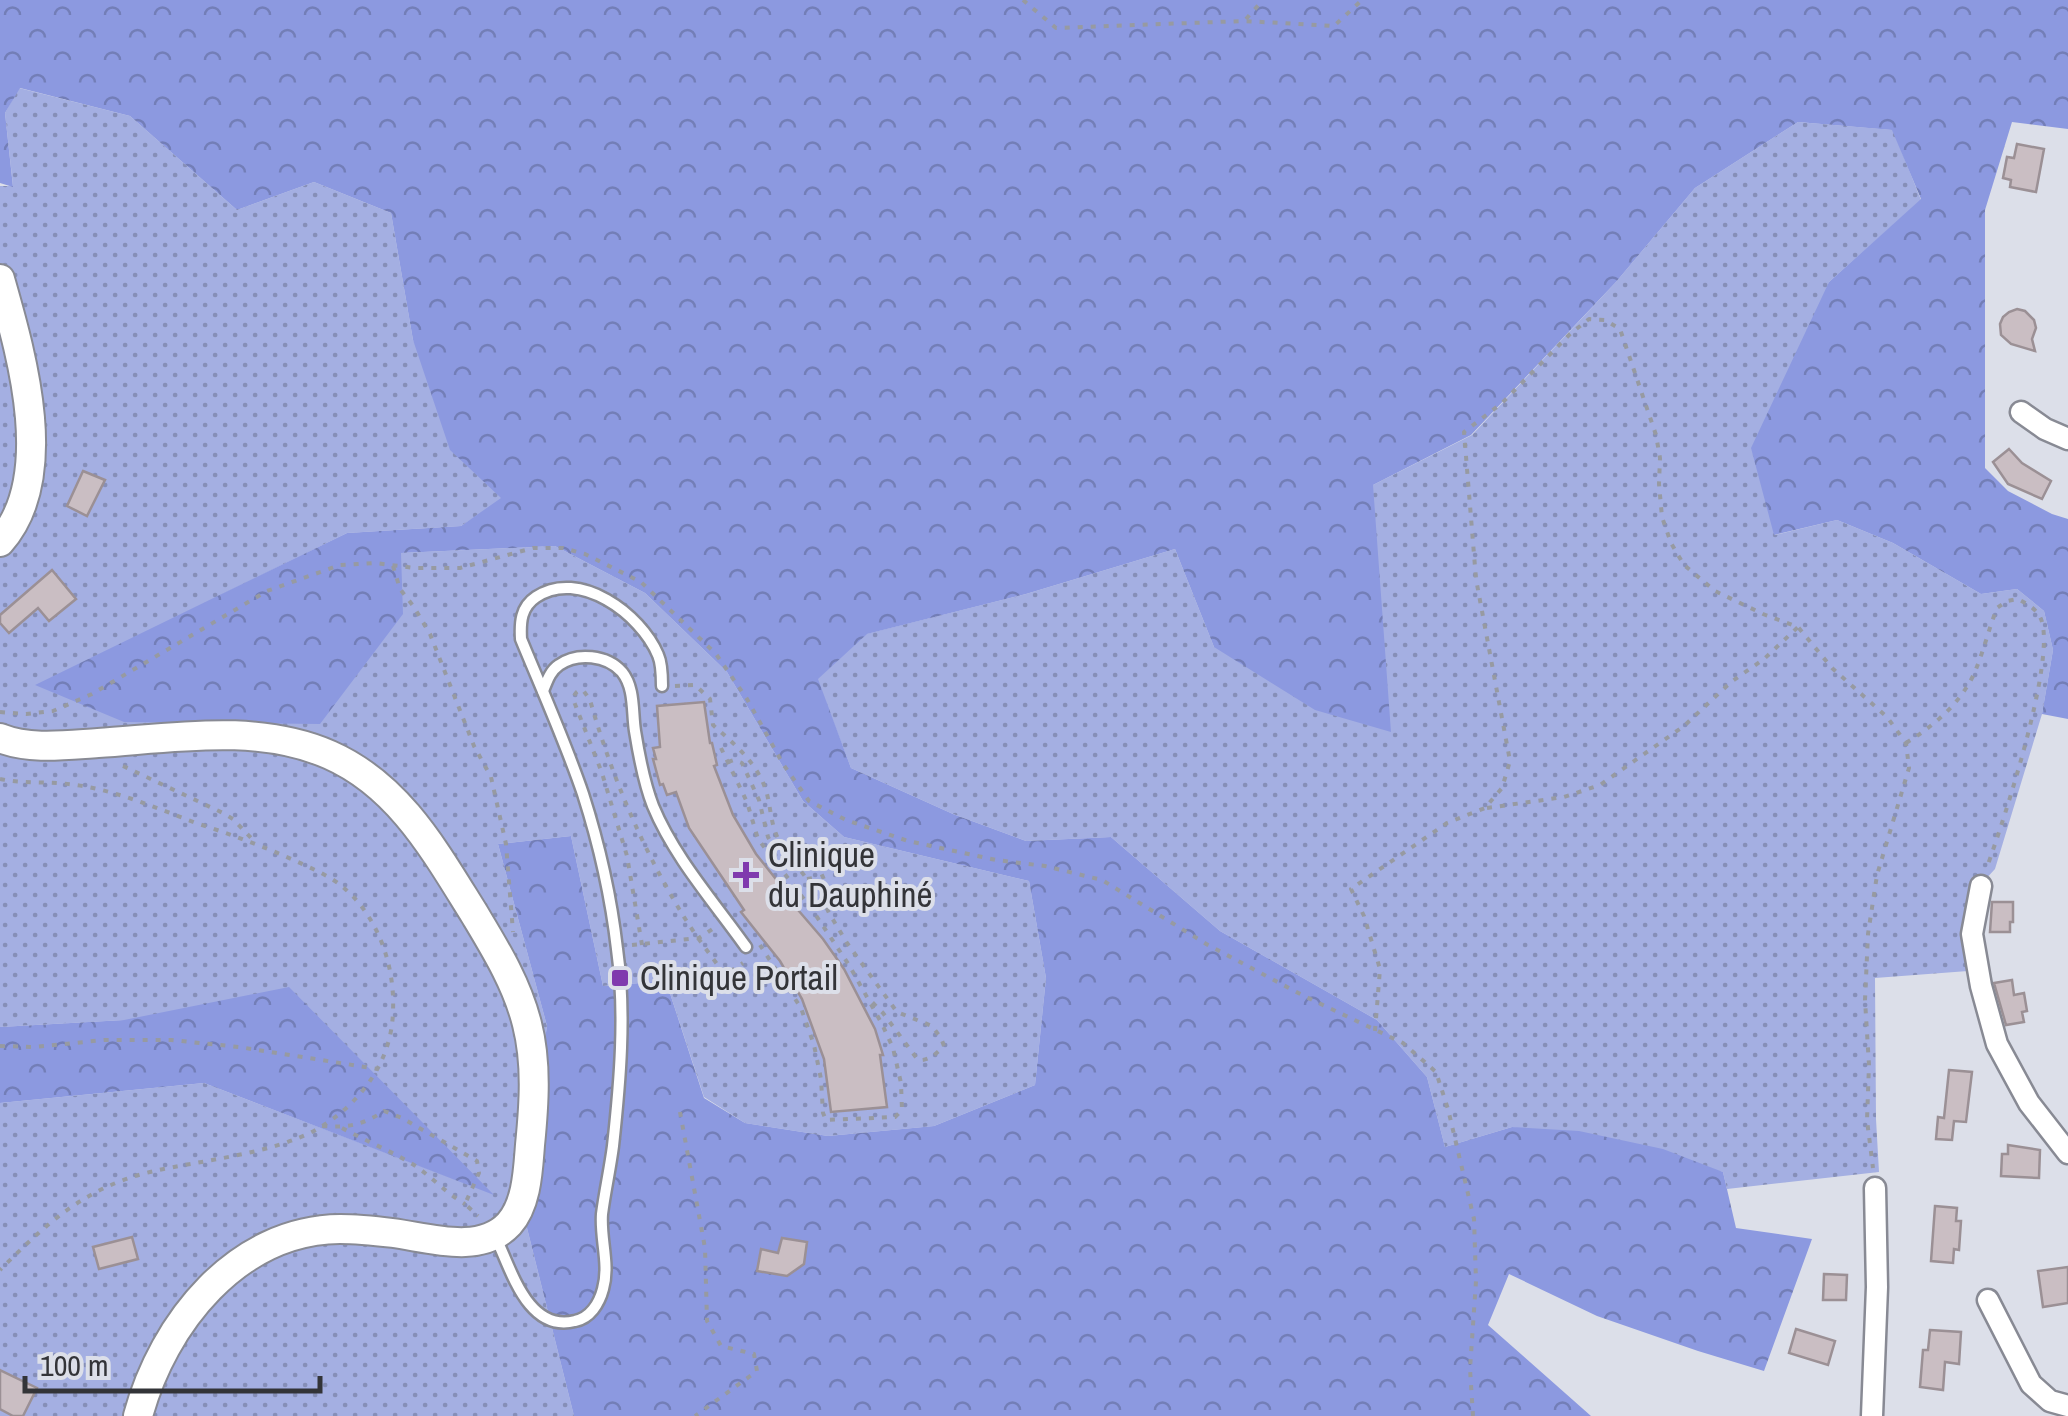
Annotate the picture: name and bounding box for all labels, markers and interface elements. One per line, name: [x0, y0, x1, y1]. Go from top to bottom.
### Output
place label: Clinique du Dauphiné: [768, 831, 932, 918]
marker: Clinique du Dauphiné: [733, 862, 759, 888]
place label: Clinique Portail: [640, 954, 838, 1001]
marker: Clinique Portail: [609, 967, 631, 989]
scale bar: [25, 1331, 320, 1393]
text: 100 m: [40, 1345, 108, 1385]

